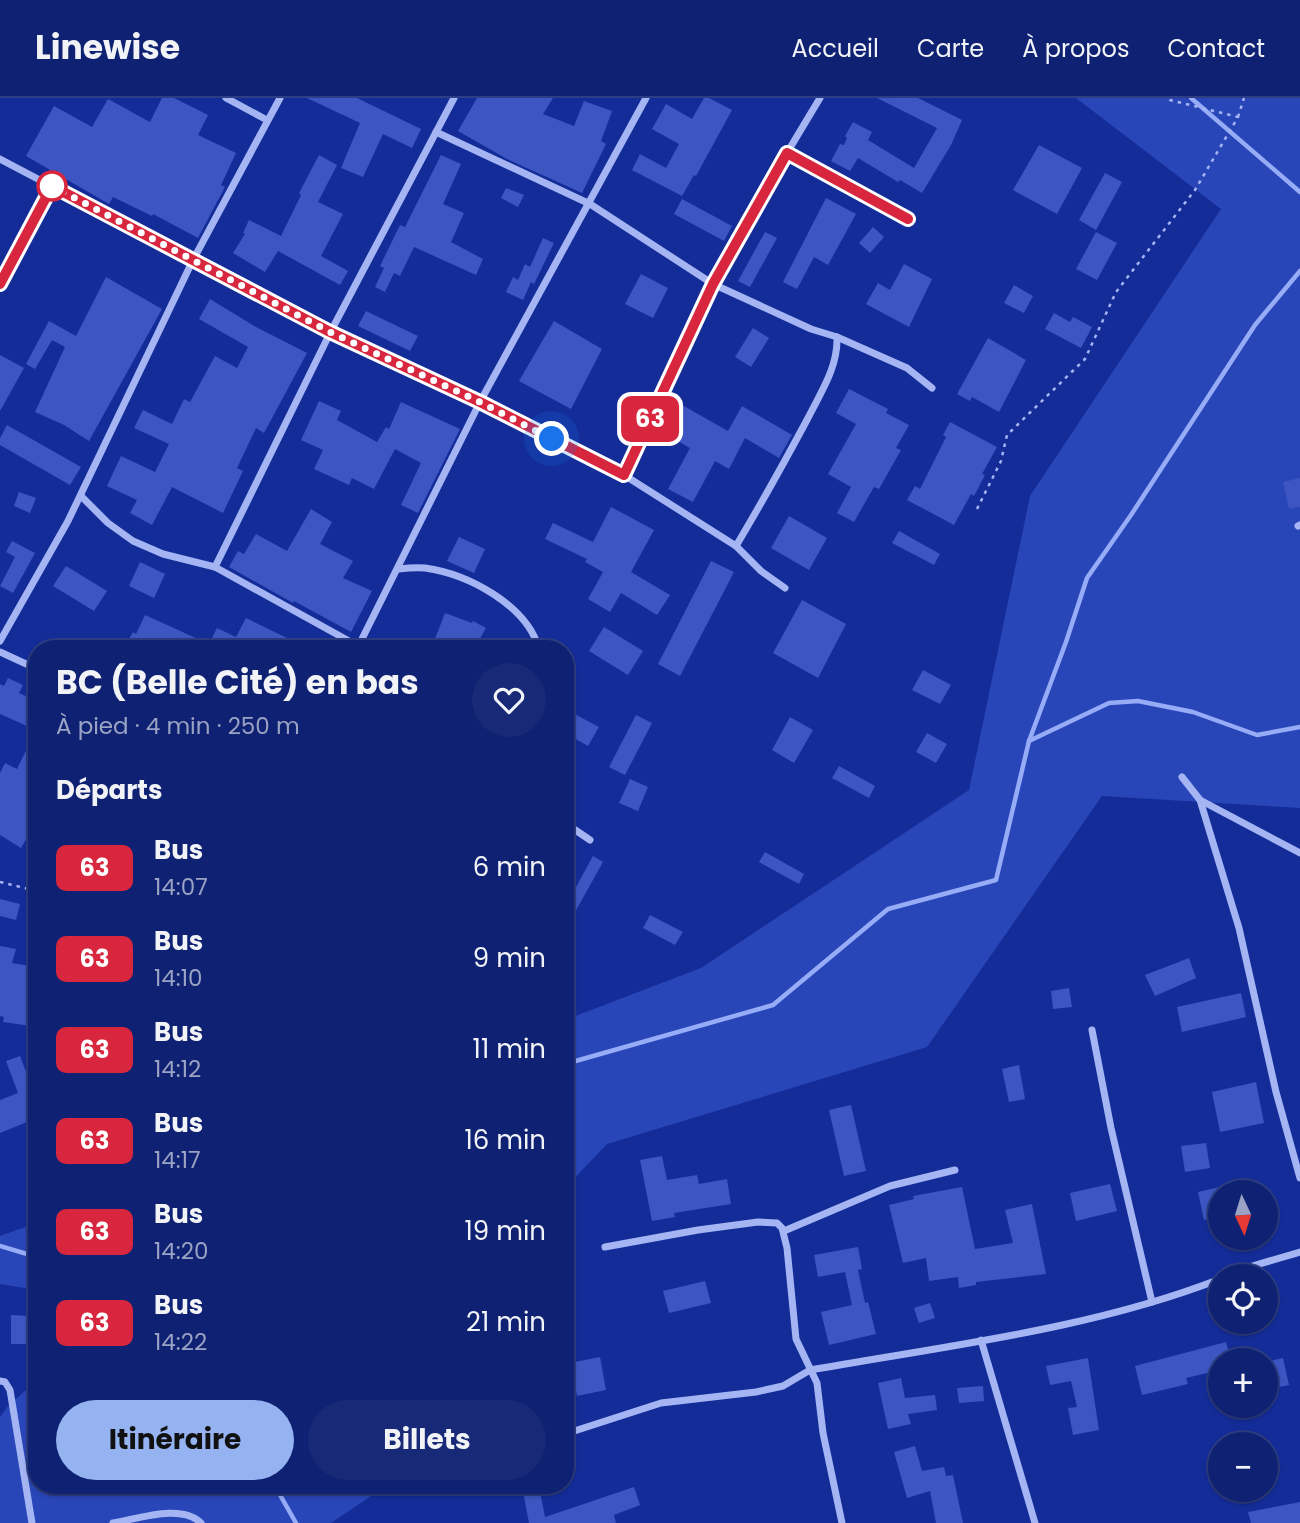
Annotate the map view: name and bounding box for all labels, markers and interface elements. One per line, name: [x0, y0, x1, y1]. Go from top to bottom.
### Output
text: Linewise: [35, 24, 180, 71]
text: Accueil: [792, 32, 879, 65]
text: Carte: [917, 32, 984, 65]
text: À propos: [1022, 32, 1129, 65]
text: Contact: [1167, 32, 1265, 65]
unlabelled marker: [37, 171, 67, 201]
line badge: 63: [618, 396, 682, 442]
text: 63: [635, 402, 665, 435]
your location: [534, 421, 569, 456]
text: BC (Belle Cité) en bas: [56, 659, 419, 706]
button: heart: [472, 663, 546, 737]
text: À pied · 4 min · 250 m: [56, 710, 300, 742]
text: Départs: [56, 772, 162, 808]
text: Bus: [154, 832, 203, 868]
text: 6 min: [473, 849, 546, 885]
text: 63: [80, 851, 109, 884]
text: 14:07: [154, 871, 208, 903]
text: Bus: [154, 923, 203, 959]
text: 9 min: [473, 940, 546, 976]
text: 63: [80, 942, 109, 975]
text: 14:10: [154, 962, 203, 994]
text: Bus: [154, 1014, 203, 1050]
text: 11 min: [473, 1031, 546, 1067]
text: 63: [80, 1033, 109, 1066]
text: 14:12: [154, 1053, 201, 1085]
text: Bus: [154, 1105, 203, 1141]
text: 16 min: [464, 1122, 546, 1158]
text: 63: [80, 1124, 109, 1157]
text: 14:17: [154, 1144, 201, 1176]
north arrow: [1208, 1180, 1278, 1250]
map controls: [1208, 1180, 1278, 1502]
text: Bus: [154, 1196, 203, 1232]
text: 19 min: [465, 1213, 546, 1249]
text: 63: [80, 1215, 109, 1248]
text: 14:20: [154, 1235, 208, 1267]
button: locate: [1208, 1264, 1278, 1334]
text: Bus: [154, 1287, 203, 1323]
text: 21 min: [466, 1304, 546, 1340]
text: 63: [80, 1306, 109, 1339]
text: 14:22: [154, 1326, 207, 1358]
button: +: [1208, 1348, 1278, 1418]
button: Itinéraire: [56, 1400, 294, 1480]
button: Billets: [308, 1400, 546, 1480]
button: −: [1208, 1432, 1278, 1502]

